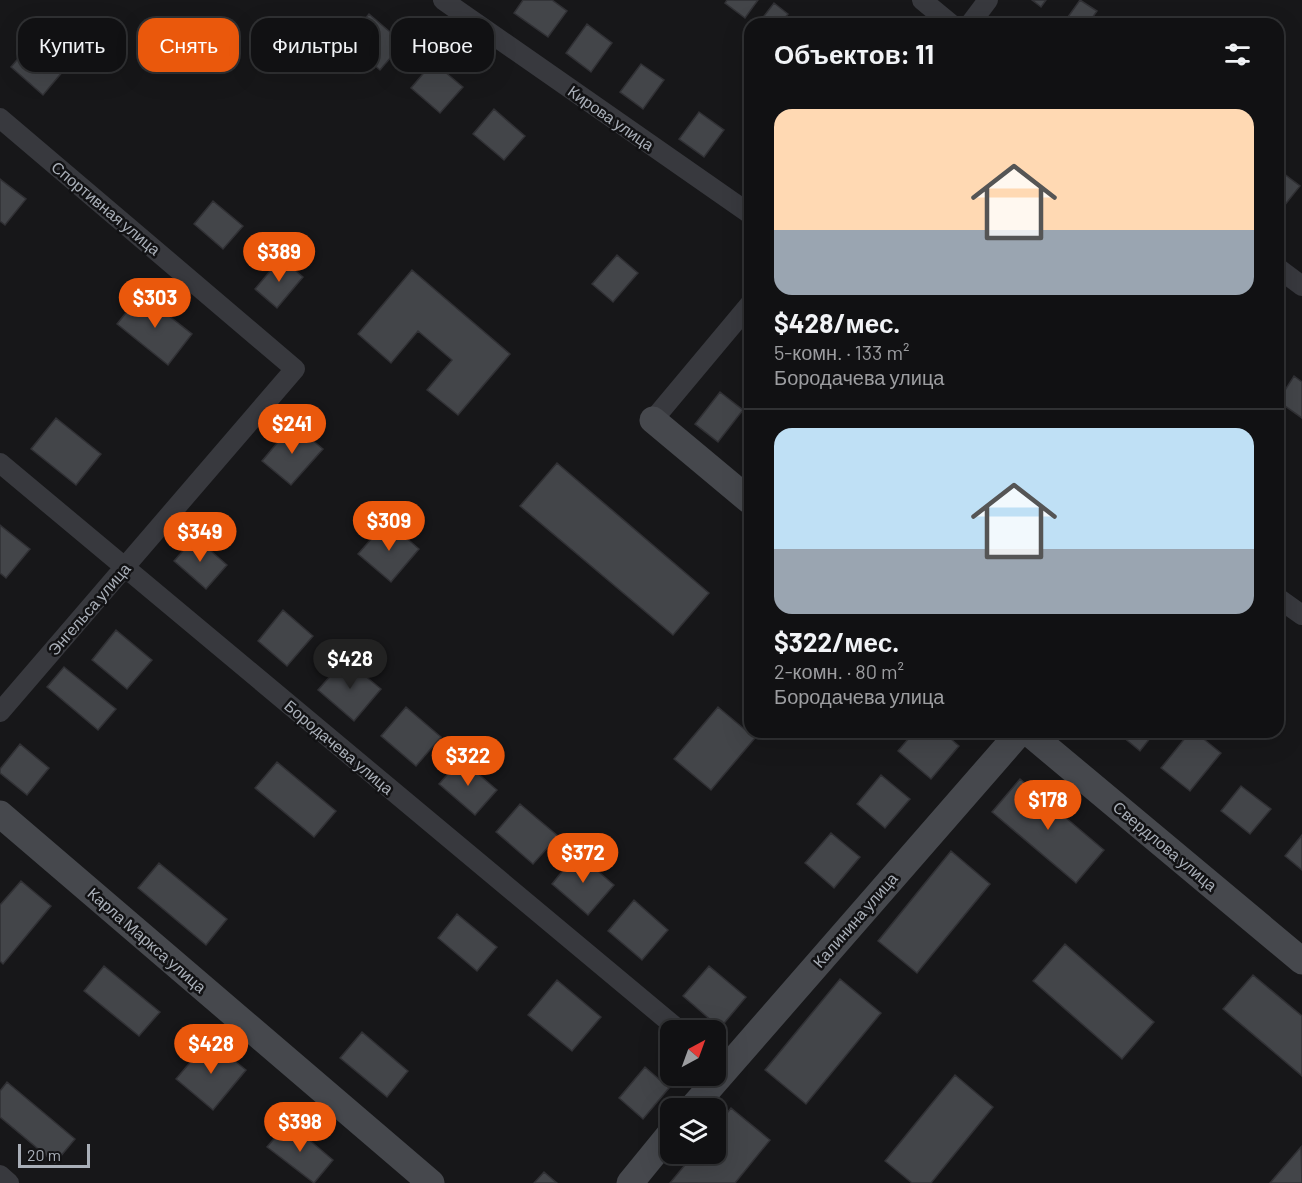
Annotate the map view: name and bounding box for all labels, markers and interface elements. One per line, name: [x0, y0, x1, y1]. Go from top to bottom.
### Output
chip: Купить: [18, 18, 126, 72]
chip: Снять: [138, 18, 239, 72]
chip: Фильтры: [251, 18, 379, 72]
chip: Новое: [391, 18, 494, 72]
text: Объектов: 11: [774, 38, 934, 69]
icon: filters: [1221, 38, 1254, 71]
street label: Кирова улица: [565, 81, 658, 154]
icon: home: [960, 148, 1068, 256]
street label: Спортивная улица: [48, 157, 165, 259]
pin: $389: [243, 232, 315, 283]
text: $389: [257, 239, 301, 263]
pin: $303: [119, 278, 191, 329]
text: $303: [133, 285, 177, 309]
text: $428/мес.: [774, 307, 900, 338]
text: 5-комн. · 133 m²: [774, 340, 909, 364]
text: Бородачева улица: [774, 365, 944, 389]
pin: $241: [256, 404, 328, 455]
text: $241: [272, 411, 312, 435]
icon: home: [960, 467, 1068, 575]
pin: $309: [353, 501, 425, 552]
text: $309: [367, 508, 411, 532]
pin: $349: [164, 512, 236, 563]
text: $349: [178, 519, 222, 543]
street label: Энгельса улица: [43, 559, 134, 659]
text: $322/мес.: [774, 626, 899, 657]
pin: $428: [314, 639, 386, 690]
text: $428: [327, 646, 373, 670]
text: 2-комн. · 80 m²: [774, 659, 904, 683]
text: Бородачева улица: [774, 684, 944, 708]
street label: Бородачева улица: [281, 696, 398, 798]
pin: $322: [432, 736, 504, 787]
text: $322: [446, 743, 490, 767]
pin: $178: [1012, 780, 1084, 831]
text: $178: [1028, 787, 1068, 811]
street label: Свердлова улица: [1110, 797, 1221, 895]
pin: $372: [547, 833, 619, 884]
text: $372: [561, 840, 605, 864]
street label: Калинина улица: [808, 868, 901, 971]
street label: Карла Маркса улица: [84, 883, 210, 996]
north arrow: [660, 1020, 726, 1086]
map controls: [660, 1020, 726, 1164]
pin: $428: [175, 1024, 247, 1075]
text: $428: [188, 1031, 234, 1055]
button: layers: [660, 1098, 726, 1164]
pin: $398: [264, 1102, 336, 1153]
text: $398: [278, 1109, 322, 1133]
scale bar: [18, 1141, 90, 1168]
text: 20 m: [27, 1145, 61, 1164]

